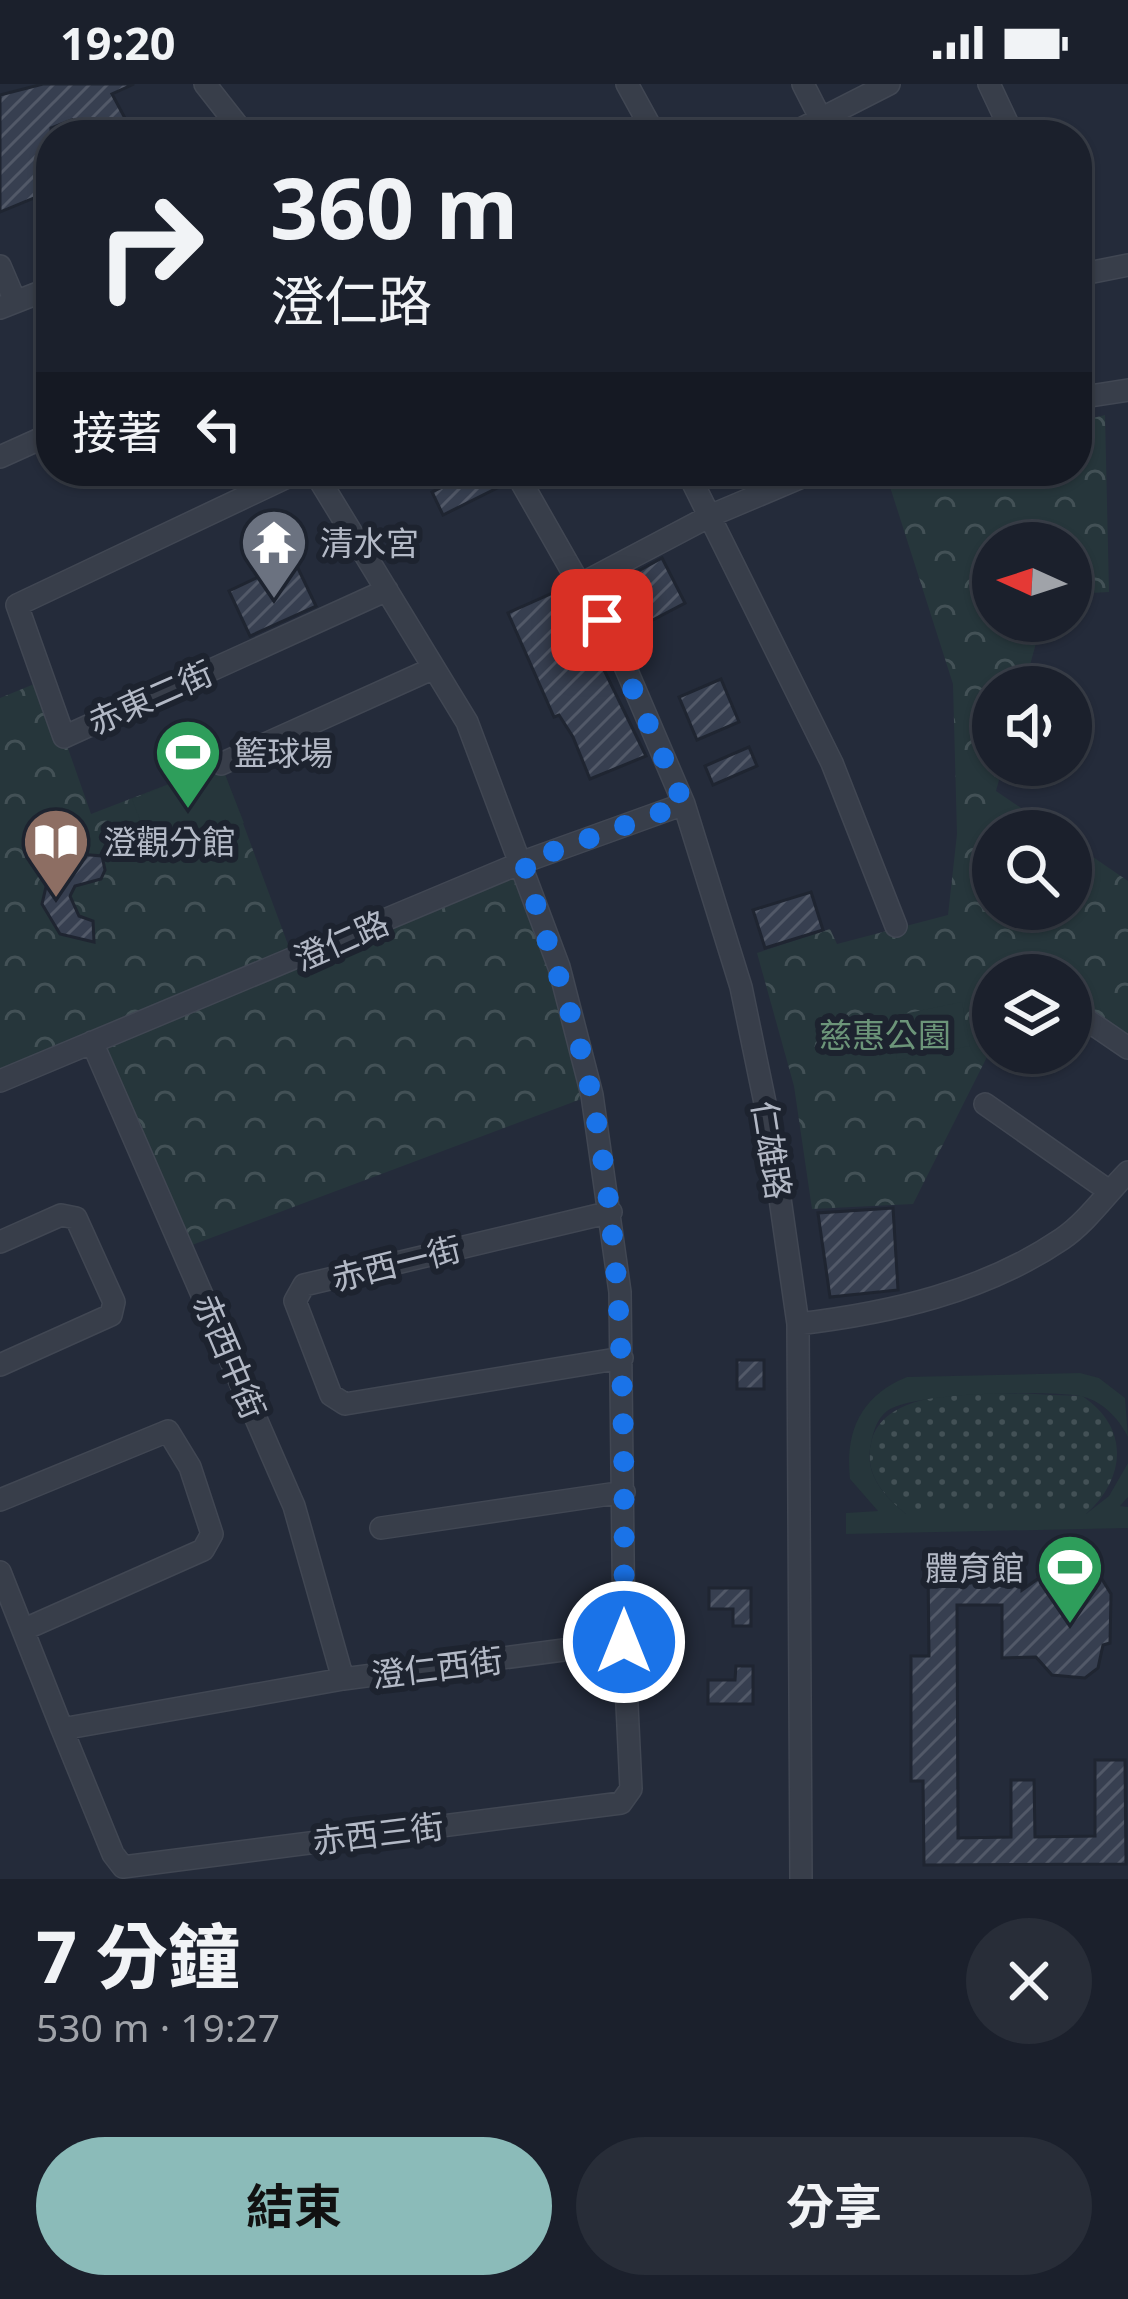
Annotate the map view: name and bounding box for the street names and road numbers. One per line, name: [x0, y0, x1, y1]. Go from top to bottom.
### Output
street label: 赤東二街: [81, 650, 219, 744]
street label: 澄仁路: [287, 899, 395, 981]
street label: 仁雄路: [742, 1098, 802, 1202]
street label: 赤西一街: [327, 1225, 465, 1301]
street label: 赤西中街: [184, 1286, 276, 1426]
street label: 澄仁西街: [369, 1637, 505, 1697]
street label: 赤西三街: [310, 1803, 446, 1863]

